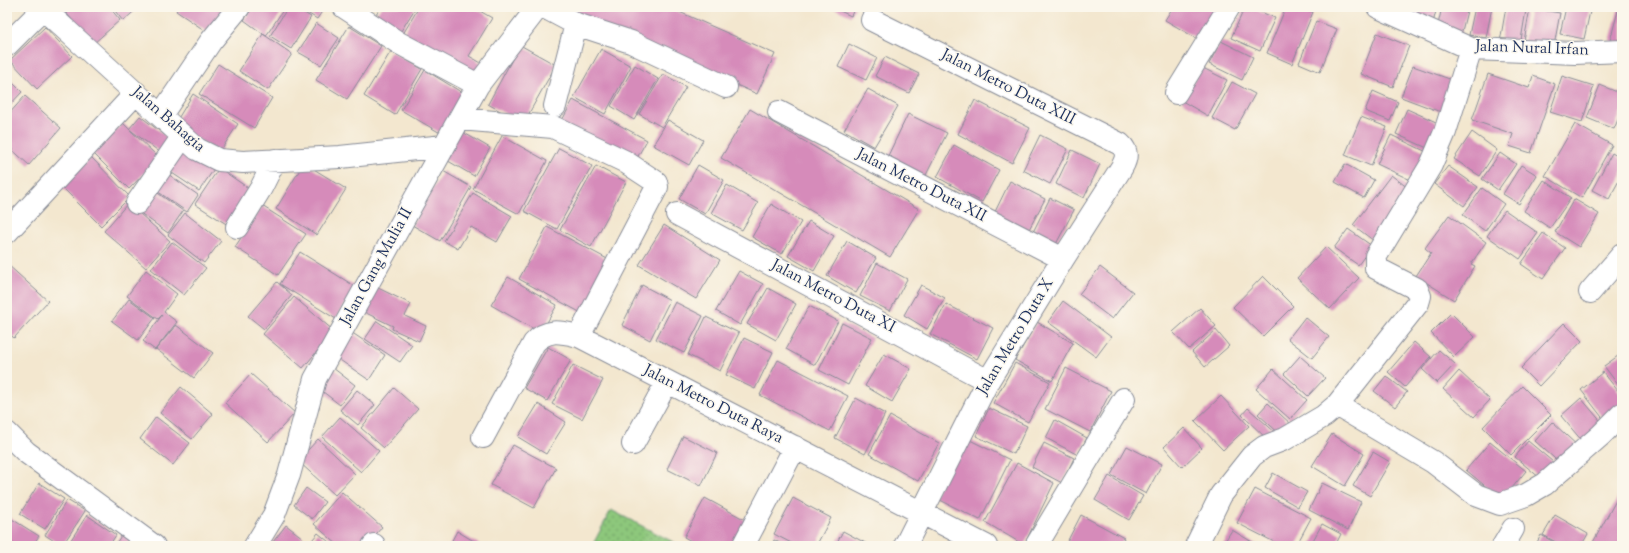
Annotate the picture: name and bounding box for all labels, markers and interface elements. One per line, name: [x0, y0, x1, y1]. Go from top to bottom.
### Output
street label: Jalan Nural Irfan: [1474, 35, 1590, 62]
street label: Jalan Metro Duta XIII: [936, 44, 1079, 132]
street label: Jalan Bahagia: [126, 81, 210, 159]
street label: Jalan Metro Duta XII: [851, 143, 990, 229]
street label: Jalan Gang Mulia II: [335, 204, 419, 331]
street label: Jalan Metro Duta XI: [766, 254, 899, 339]
street label: Jalan Metro Duta X: [972, 274, 1060, 401]
street label: Jalan Metro Duta Raya: [638, 359, 788, 451]

